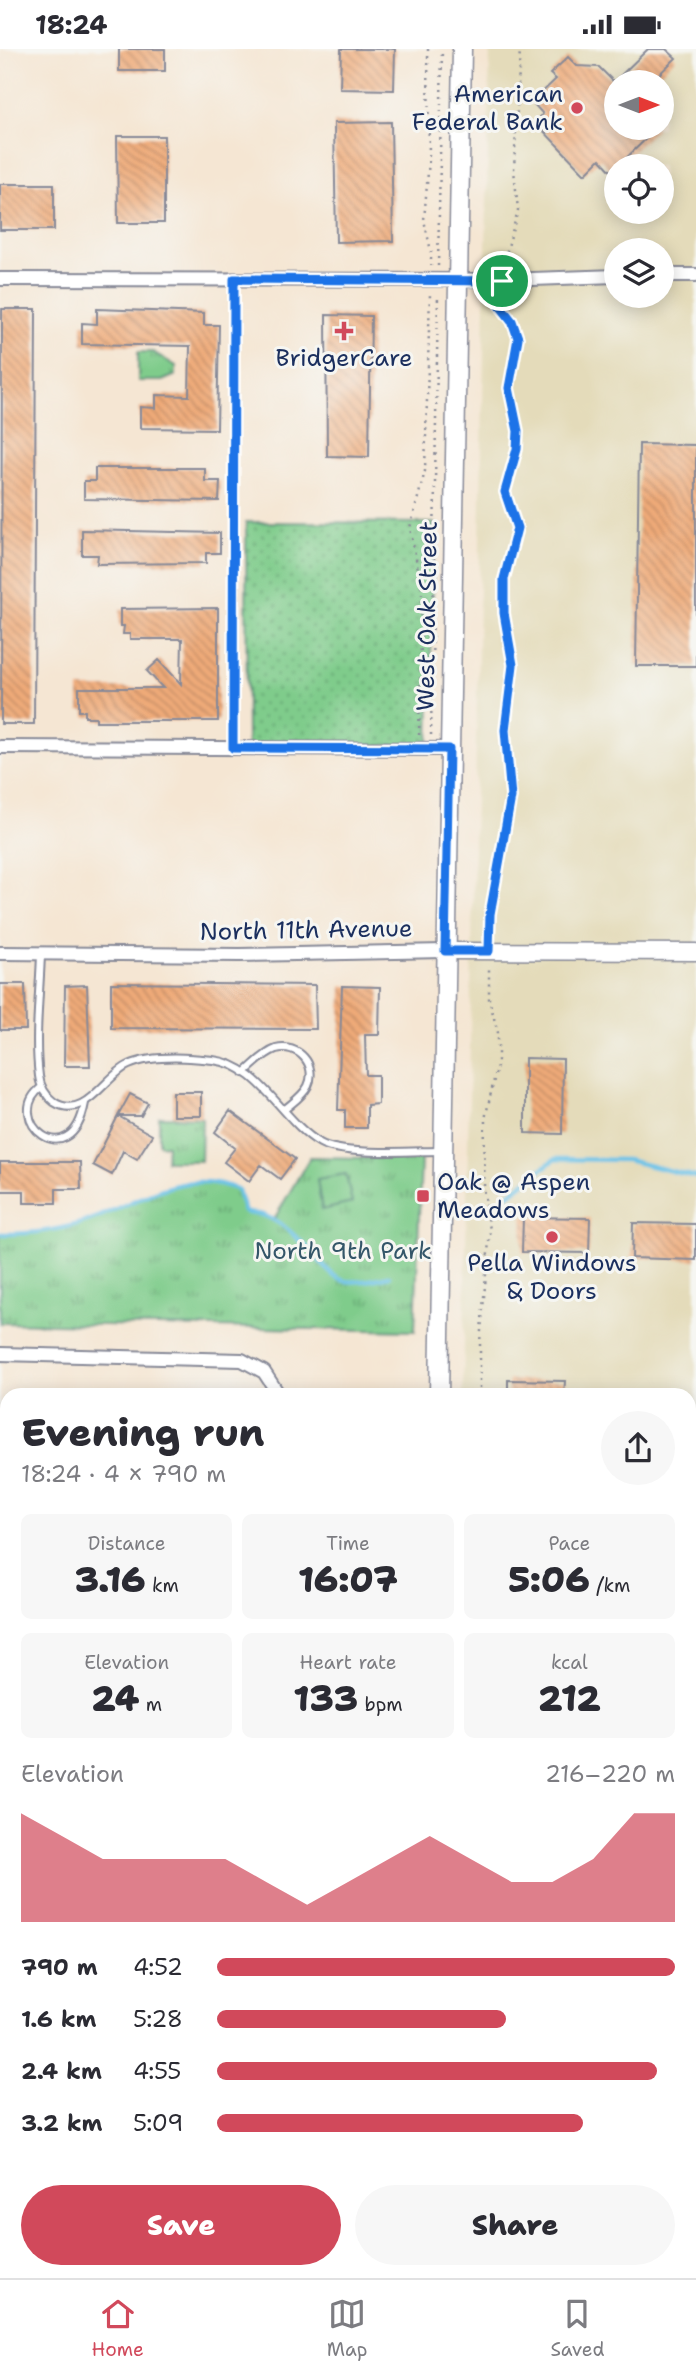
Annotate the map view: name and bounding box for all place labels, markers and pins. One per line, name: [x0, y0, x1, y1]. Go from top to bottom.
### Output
place label: American Federal Bank: [412, 78, 563, 138]
marker: American Federal Bank: [569, 100, 585, 116]
pin: [472, 251, 532, 311]
marker: BridgerCare: [334, 321, 354, 341]
place label: BridgerCare: [276, 342, 412, 374]
place label: Oak @ Aspen Meadows: [437, 1166, 590, 1226]
marker: Oak @ Aspen Meadows: [415, 1188, 431, 1204]
marker: Pella Windows & Doors: [544, 1229, 560, 1245]
place label: Pella Windows & Doors: [467, 1247, 637, 1307]

